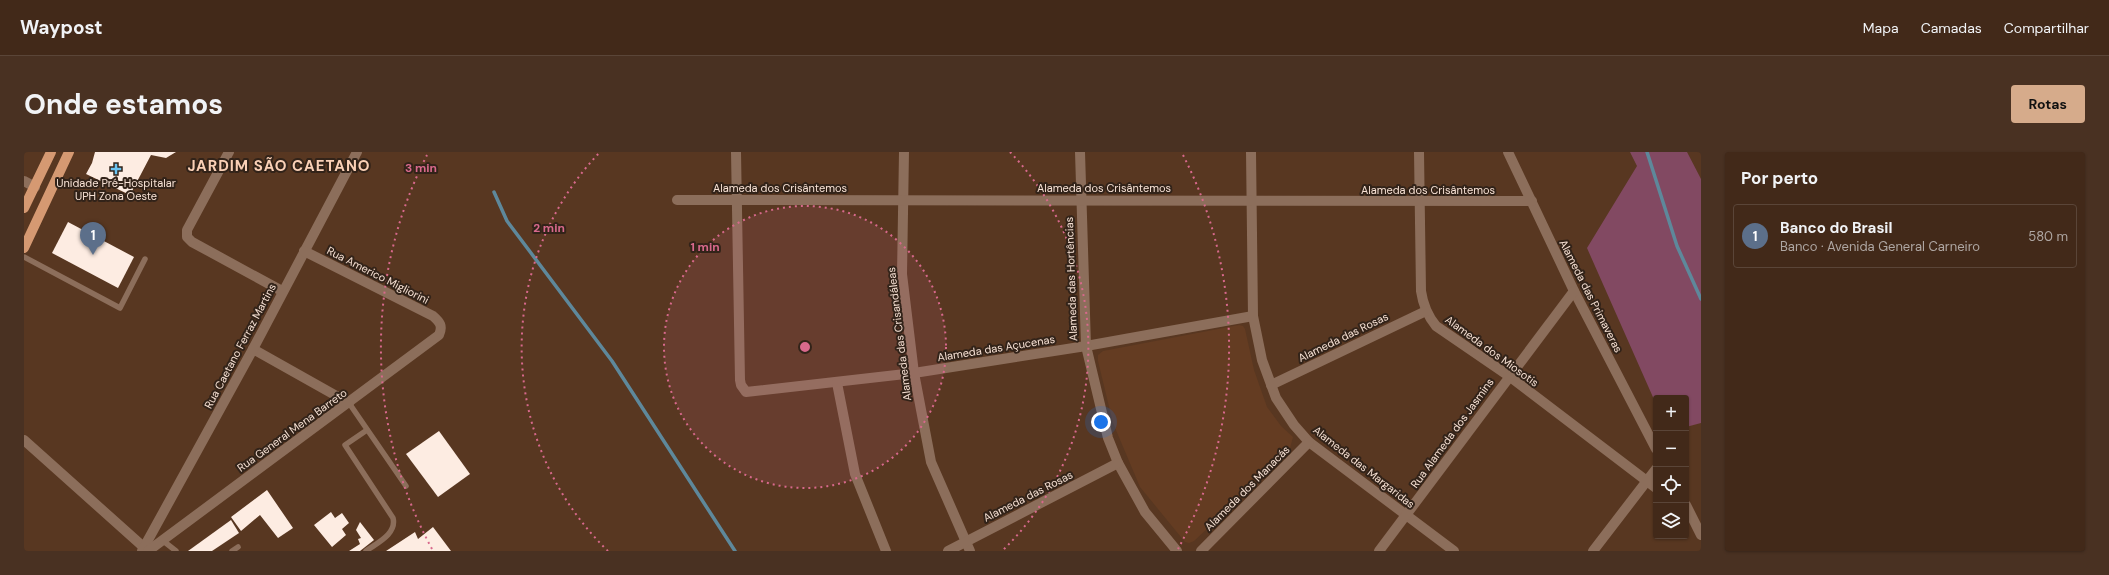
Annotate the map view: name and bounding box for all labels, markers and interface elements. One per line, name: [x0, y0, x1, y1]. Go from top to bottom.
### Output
text: Waypost: [20, 15, 103, 40]
text: Mapa: [1863, 19, 1899, 37]
text: Camadas: [1921, 19, 1982, 37]
text: Compartilhar: [2004, 19, 2089, 37]
button: Rotas: [2011, 85, 2085, 123]
text: Onde estamos: [24, 86, 223, 123]
district label: JARDIM SÃO CAETANO: [187, 156, 371, 176]
text: 3 min: [405, 160, 437, 176]
marker: Unidade Pré-Hospitalar UPH Zona Oeste: [110, 163, 122, 175]
text: Por perto: [1741, 167, 1818, 189]
place label: Unidade Pré-Hospitalar UPH Zona Oeste: [56, 176, 176, 203]
street label: Alameda dos Crisântemos: [713, 181, 847, 195]
street label: Alameda dos Crisântemos: [1037, 181, 1171, 195]
street label: Alameda dos Crisântemos: [1361, 183, 1495, 197]
street label: Alameda das Hortências: [1062, 217, 1080, 341]
text: Banco do Brasil: [1780, 218, 1893, 238]
text: 2 min: [533, 220, 565, 236]
pin: 1: [80, 222, 106, 255]
text: 1: [1753, 228, 1757, 245]
text: 580 m: [2028, 228, 2068, 245]
street label: Alameda das Primaveras: [1556, 237, 1626, 355]
text: Banco · Avenida General Carneiro: [1780, 238, 1980, 255]
text: 1 min: [690, 239, 720, 255]
street label: Rua Americo Migliorini: [325, 243, 431, 307]
street label: Alameda das Crisandáleas: [884, 266, 914, 402]
street label: Rua Caetano Ferraz Martins: [201, 281, 279, 411]
street label: Alameda das Rosas: [1296, 309, 1390, 365]
street label: Alameda dos Miosotis: [1443, 312, 1541, 390]
street label: Alameda das Açucenas: [936, 332, 1056, 364]
centre of rings: [798, 340, 812, 354]
street label: Rua Alameda dos Jasmins: [1407, 375, 1497, 491]
street label: Rua General Mena Barreto: [234, 385, 350, 475]
map controls: [1653, 395, 1689, 539]
button: +: [1653, 395, 1689, 431]
your location: [1091, 412, 1111, 432]
street label: Alameda das Margaridas: [1310, 423, 1418, 511]
button: −: [1653, 431, 1689, 467]
street label: Alameda dos Manacás: [1201, 442, 1293, 534]
street label: Alameda das Rosas: [981, 467, 1075, 525]
button: locate: [1653, 467, 1689, 503]
button: layers: [1653, 503, 1689, 539]

